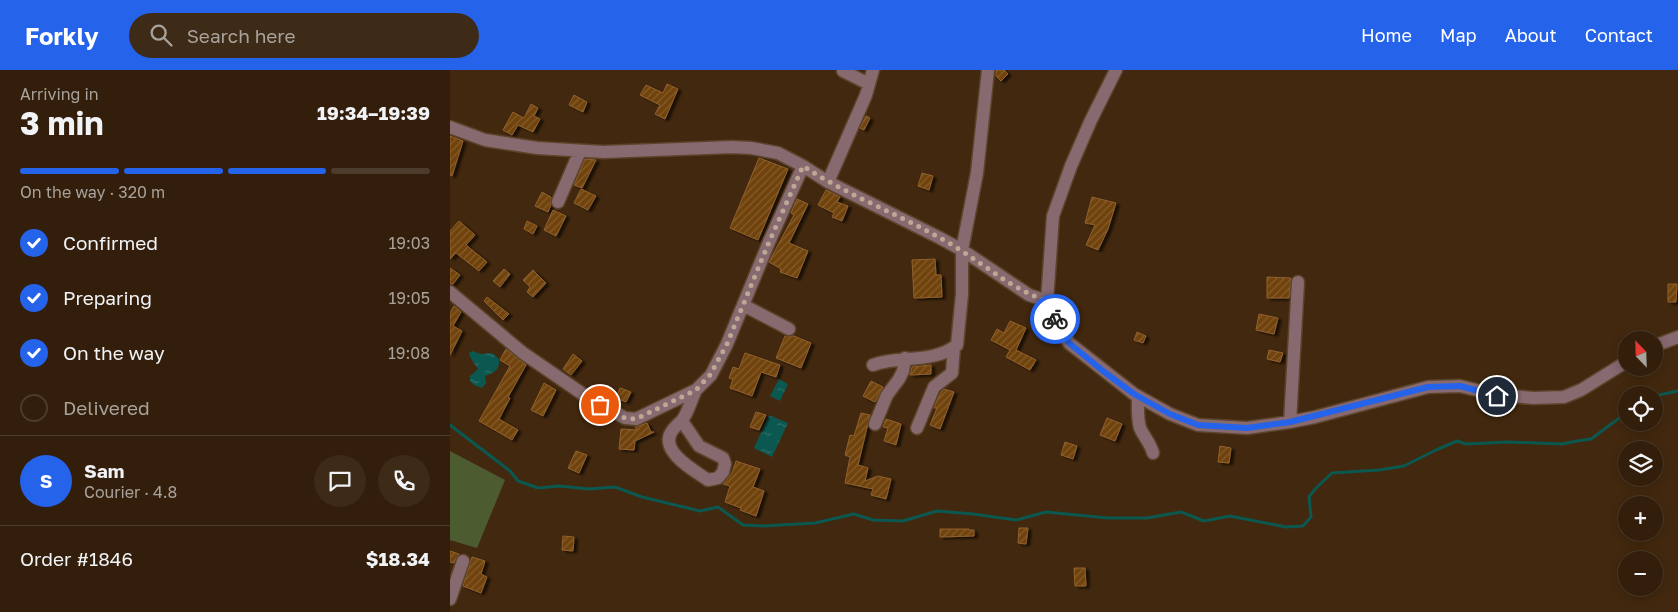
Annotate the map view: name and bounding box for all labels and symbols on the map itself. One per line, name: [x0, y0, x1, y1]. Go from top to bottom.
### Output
courier: [1030, 294, 1080, 344]
north arrow: [1618, 331, 1662, 376]
pin: [1476, 375, 1518, 417]
pin: [579, 384, 621, 426]

